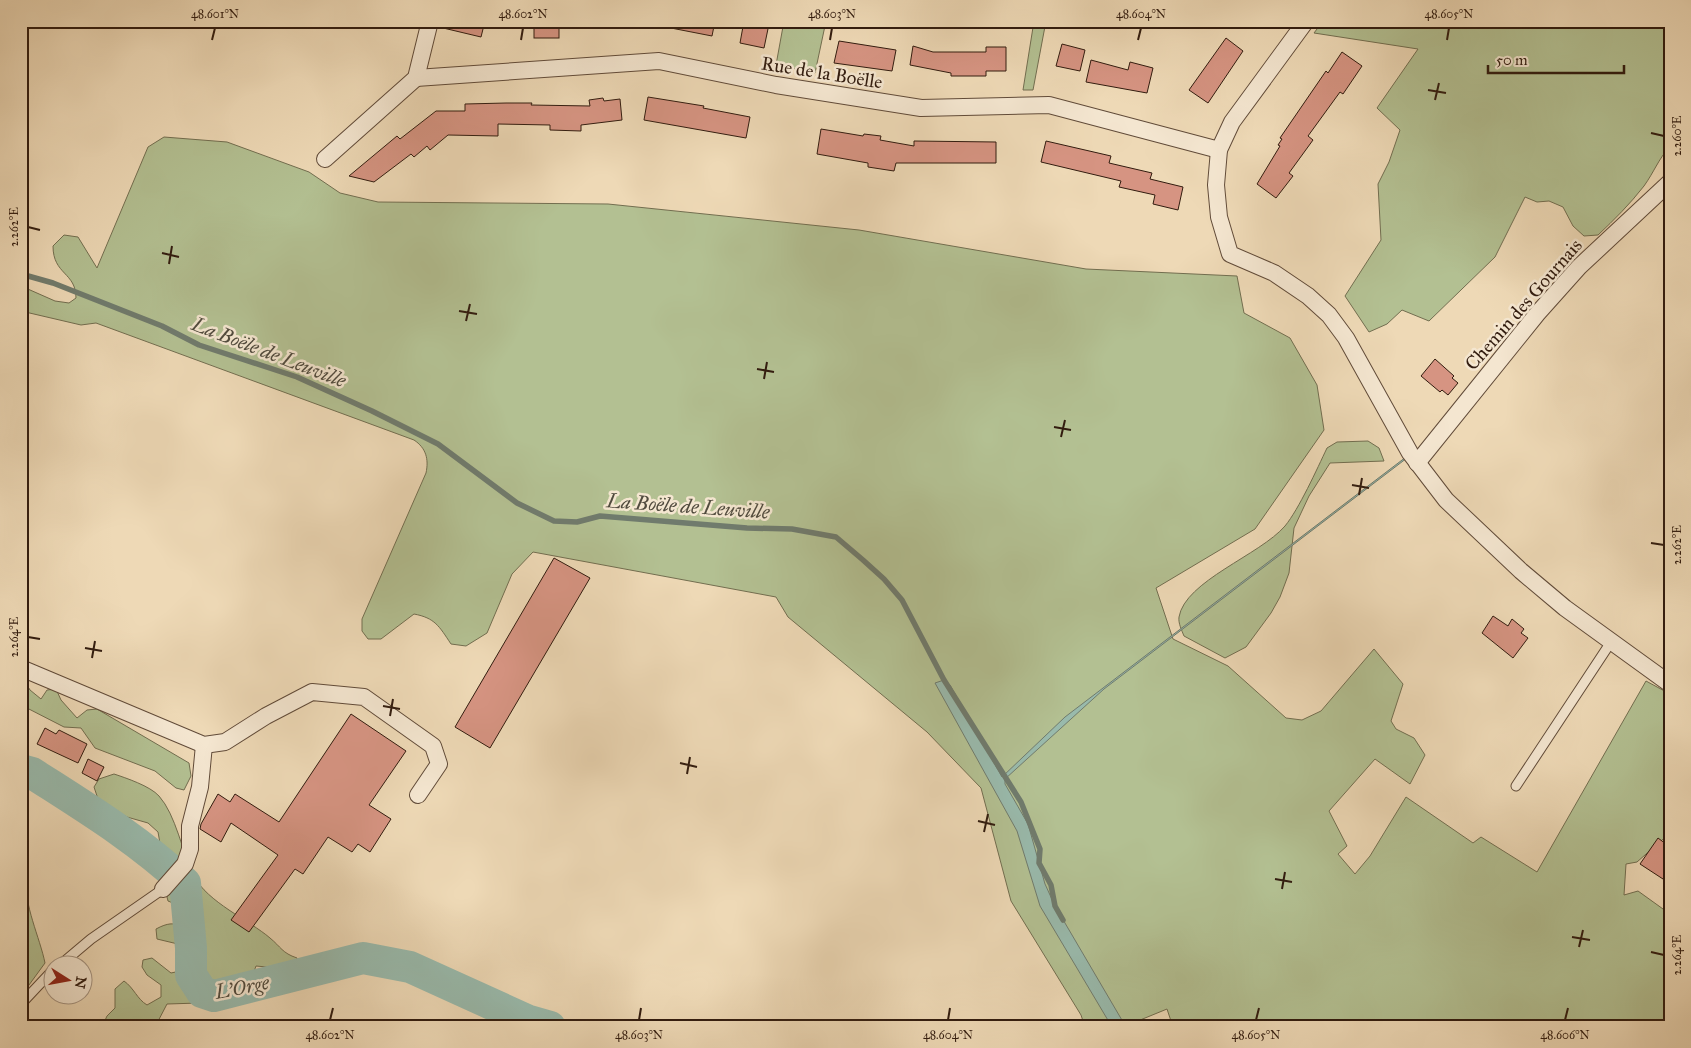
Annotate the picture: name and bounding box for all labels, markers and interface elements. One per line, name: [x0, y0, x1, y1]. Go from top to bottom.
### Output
text: 48.601°N: [191, 7, 239, 21]
text: 48.602°N: [498, 7, 548, 21]
text: 48.603°N: [808, 7, 856, 21]
text: 48.604°N: [1116, 7, 1166, 21]
text: 48.605°N: [1425, 7, 1473, 21]
scale bar: [1488, 42, 1625, 74]
text: 50 m: [1496, 51, 1528, 69]
street label: Rue de la Boëlle: [760, 52, 884, 93]
text: 2.260°E: [1670, 115, 1684, 156]
text: 2.262°E: [7, 207, 21, 247]
street label: Chemin des Gournais: [1460, 234, 1587, 375]
water label: La Boële de Leuville: [188, 311, 350, 393]
water label: La Boële de Leuville: [605, 488, 771, 524]
text: 2.262°E: [1670, 525, 1684, 565]
text: 2.264°E: [7, 616, 21, 657]
text: 2.264°E: [1670, 934, 1684, 975]
north arrow: [42, 956, 92, 1006]
water label: L'Orge: [212, 970, 272, 1004]
text: N: [71, 975, 90, 990]
text: 48.602°N: [305, 1028, 355, 1042]
text: 48.603°N: [615, 1028, 663, 1042]
text: 48.604°N: [923, 1028, 973, 1042]
text: 48.605°N: [1232, 1028, 1280, 1042]
text: 48.606°N: [1540, 1028, 1590, 1042]

